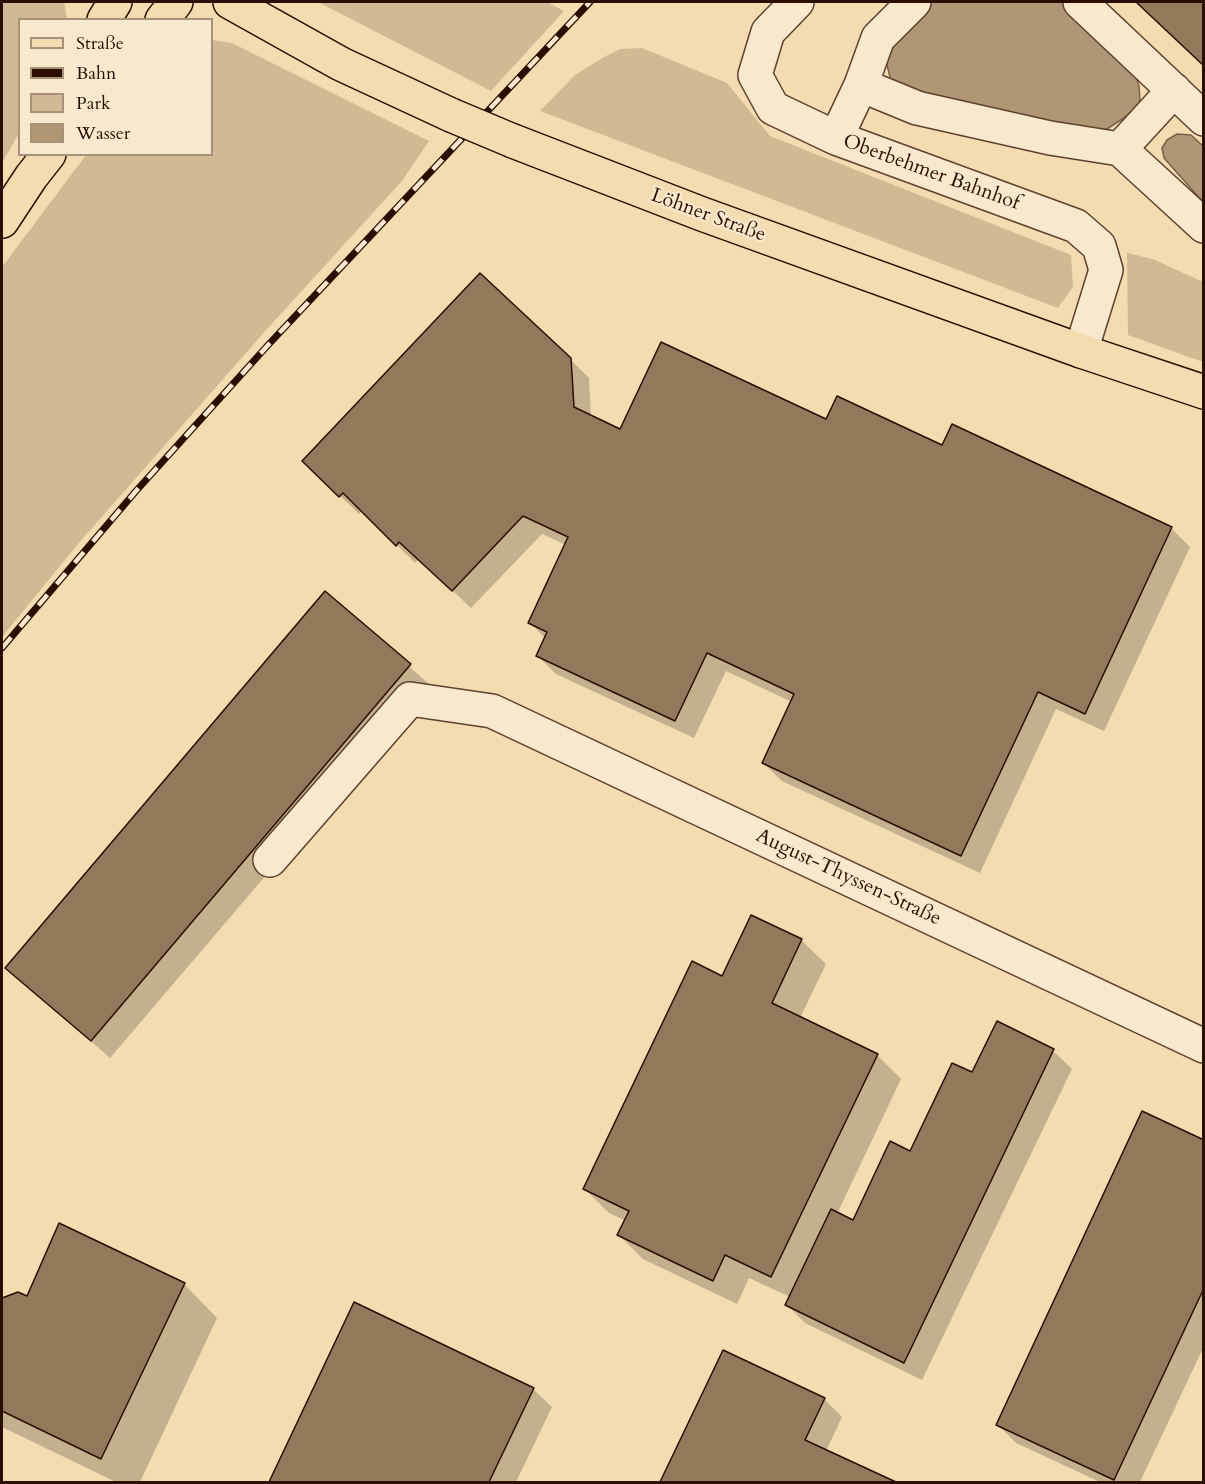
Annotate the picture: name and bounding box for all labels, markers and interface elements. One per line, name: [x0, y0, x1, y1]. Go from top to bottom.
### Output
legend: [18, 18, 213, 156]
text: Straße: [76, 31, 124, 56]
text: Bahn: [76, 61, 116, 86]
text: Park: [76, 91, 111, 116]
text: Wasser: [76, 121, 130, 146]
street label: Oberbehmer Bahnhof: [839, 130, 1023, 216]
street label: Löhner Straße: [647, 184, 769, 248]
street label: August-Thyssen-Straße: [752, 825, 944, 931]

